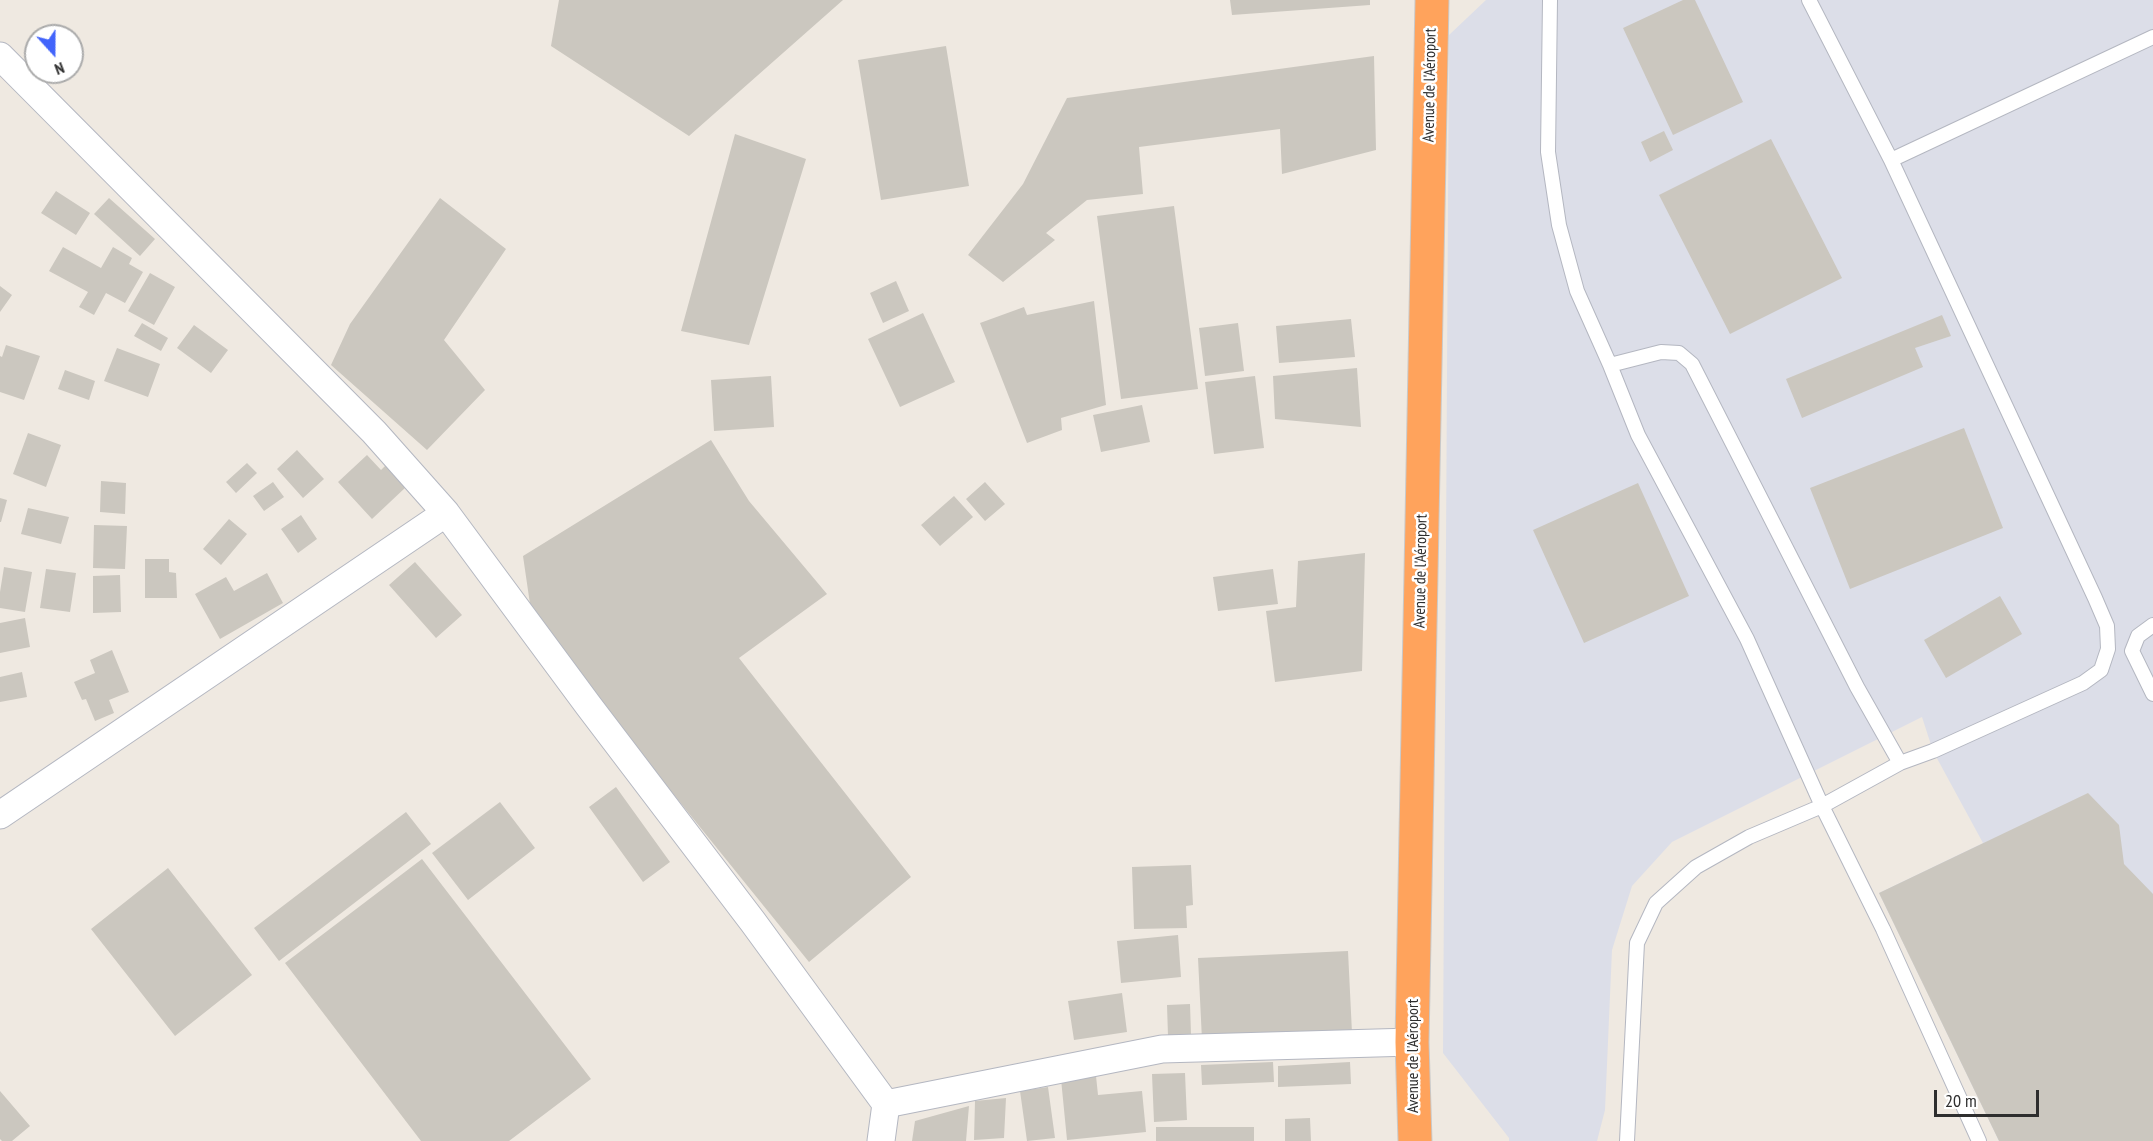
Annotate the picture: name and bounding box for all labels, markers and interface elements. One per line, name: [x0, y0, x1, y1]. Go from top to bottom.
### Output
north arrow: [24, 24, 84, 84]
street label: Avenue de l'Aéroport: [1419, 28, 1441, 142]
text: N: [52, 58, 67, 80]
street label: Avenue de l'Aéroport: [1410, 514, 1432, 628]
street label: Avenue de l'Aéroport: [1403, 999, 1423, 1113]
scale bar: [1937, 1078, 2042, 1116]
text: 20 m: [1945, 1089, 1977, 1112]

